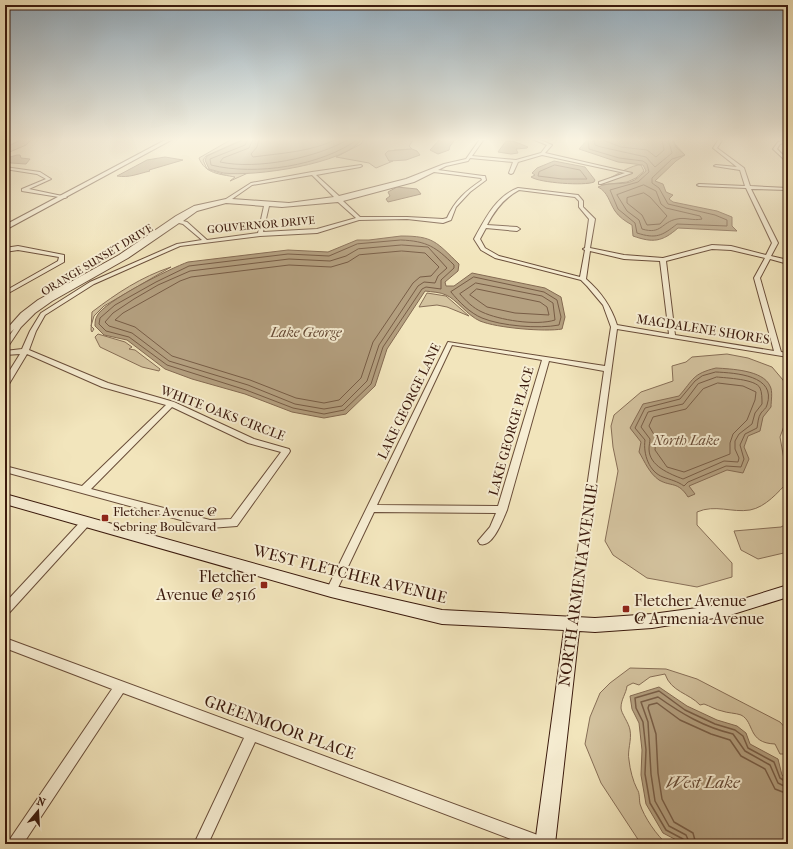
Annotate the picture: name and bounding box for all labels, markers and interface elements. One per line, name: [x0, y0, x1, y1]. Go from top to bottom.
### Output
street label: GOUVERNOR DRIVE: [207, 214, 316, 236]
street label: ORANGE SUNSET DRIVE: [39, 221, 155, 299]
street label: MAGDALENE SHORES: [635, 311, 771, 347]
water label: Lake George: [269, 324, 342, 341]
street label: LAKE GEORGE LANE: [374, 340, 444, 461]
street label: LAKE GEORGE PLACE: [485, 365, 537, 497]
street label: WHITE OAKS CIRCLE: [158, 382, 288, 444]
water label: North Lake: [652, 432, 719, 449]
street label: NORTH ARMENIA AVENUE: [554, 482, 602, 688]
place label: Fletcher Avenue @ Sebring Boulevard: [113, 504, 217, 534]
marker: Fletcher Avenue @ Sebring Boulevard: [100, 513, 110, 523]
street label: WEST FLETCHER AVENUE: [250, 540, 449, 607]
place label: Fletcher Avenue @ 2516: [155, 567, 256, 604]
marker: Fletcher Avenue @ 2516: [259, 580, 269, 590]
place label: Fletcher Avenue @ Armenia Avenue: [634, 591, 764, 628]
marker: Fletcher Avenue @ Armenia Avenue: [621, 604, 631, 614]
street label: GREENMOOR PLACE: [202, 691, 358, 763]
water label: West Lake: [666, 772, 741, 792]
north arrow: [18, 791, 58, 831]
text: N: [35, 794, 48, 810]

